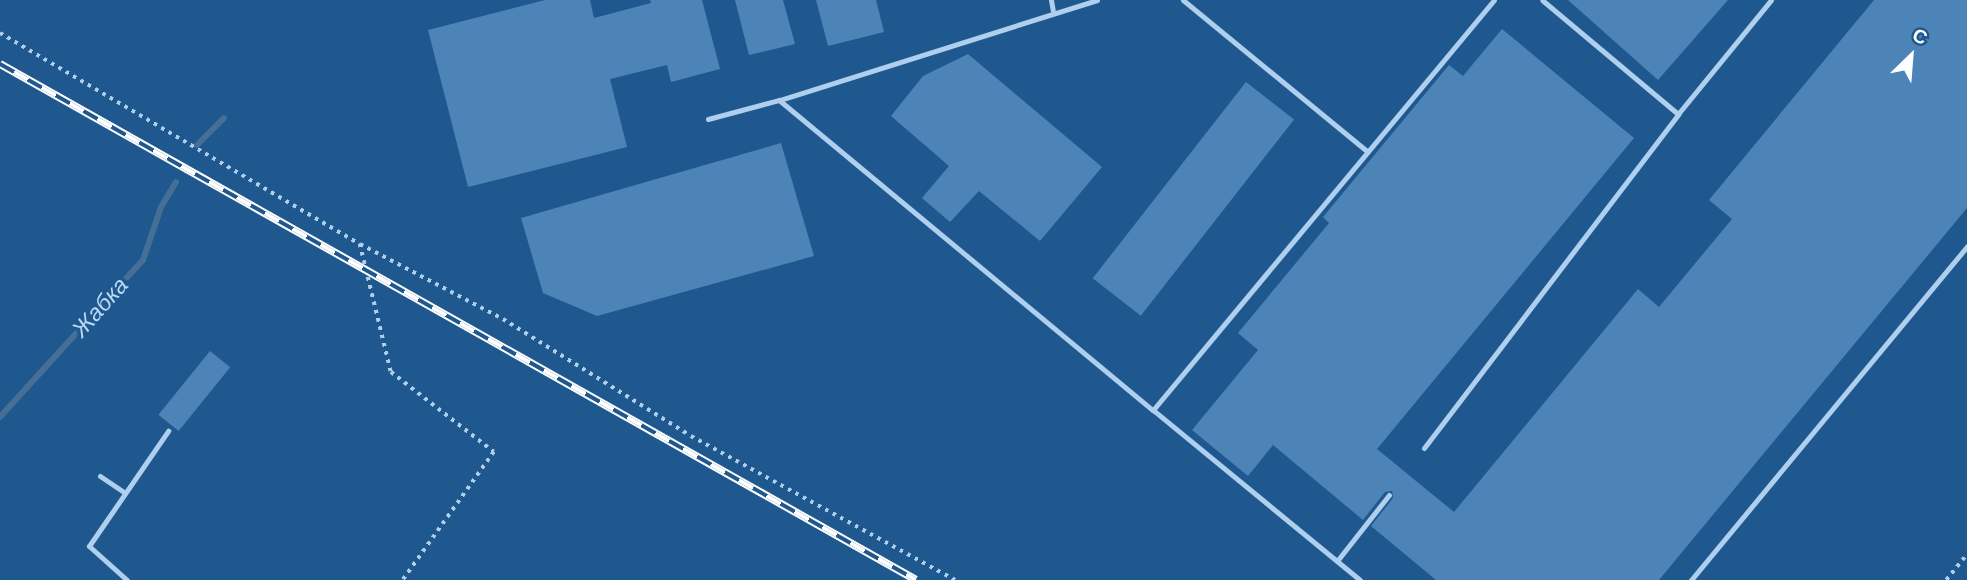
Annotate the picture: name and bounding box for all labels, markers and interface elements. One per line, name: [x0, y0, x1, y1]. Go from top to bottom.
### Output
north arrow: [1876, 21, 1946, 91]
text: С: [1909, 22, 1932, 51]
water label: Жабка: [66, 272, 134, 342]

